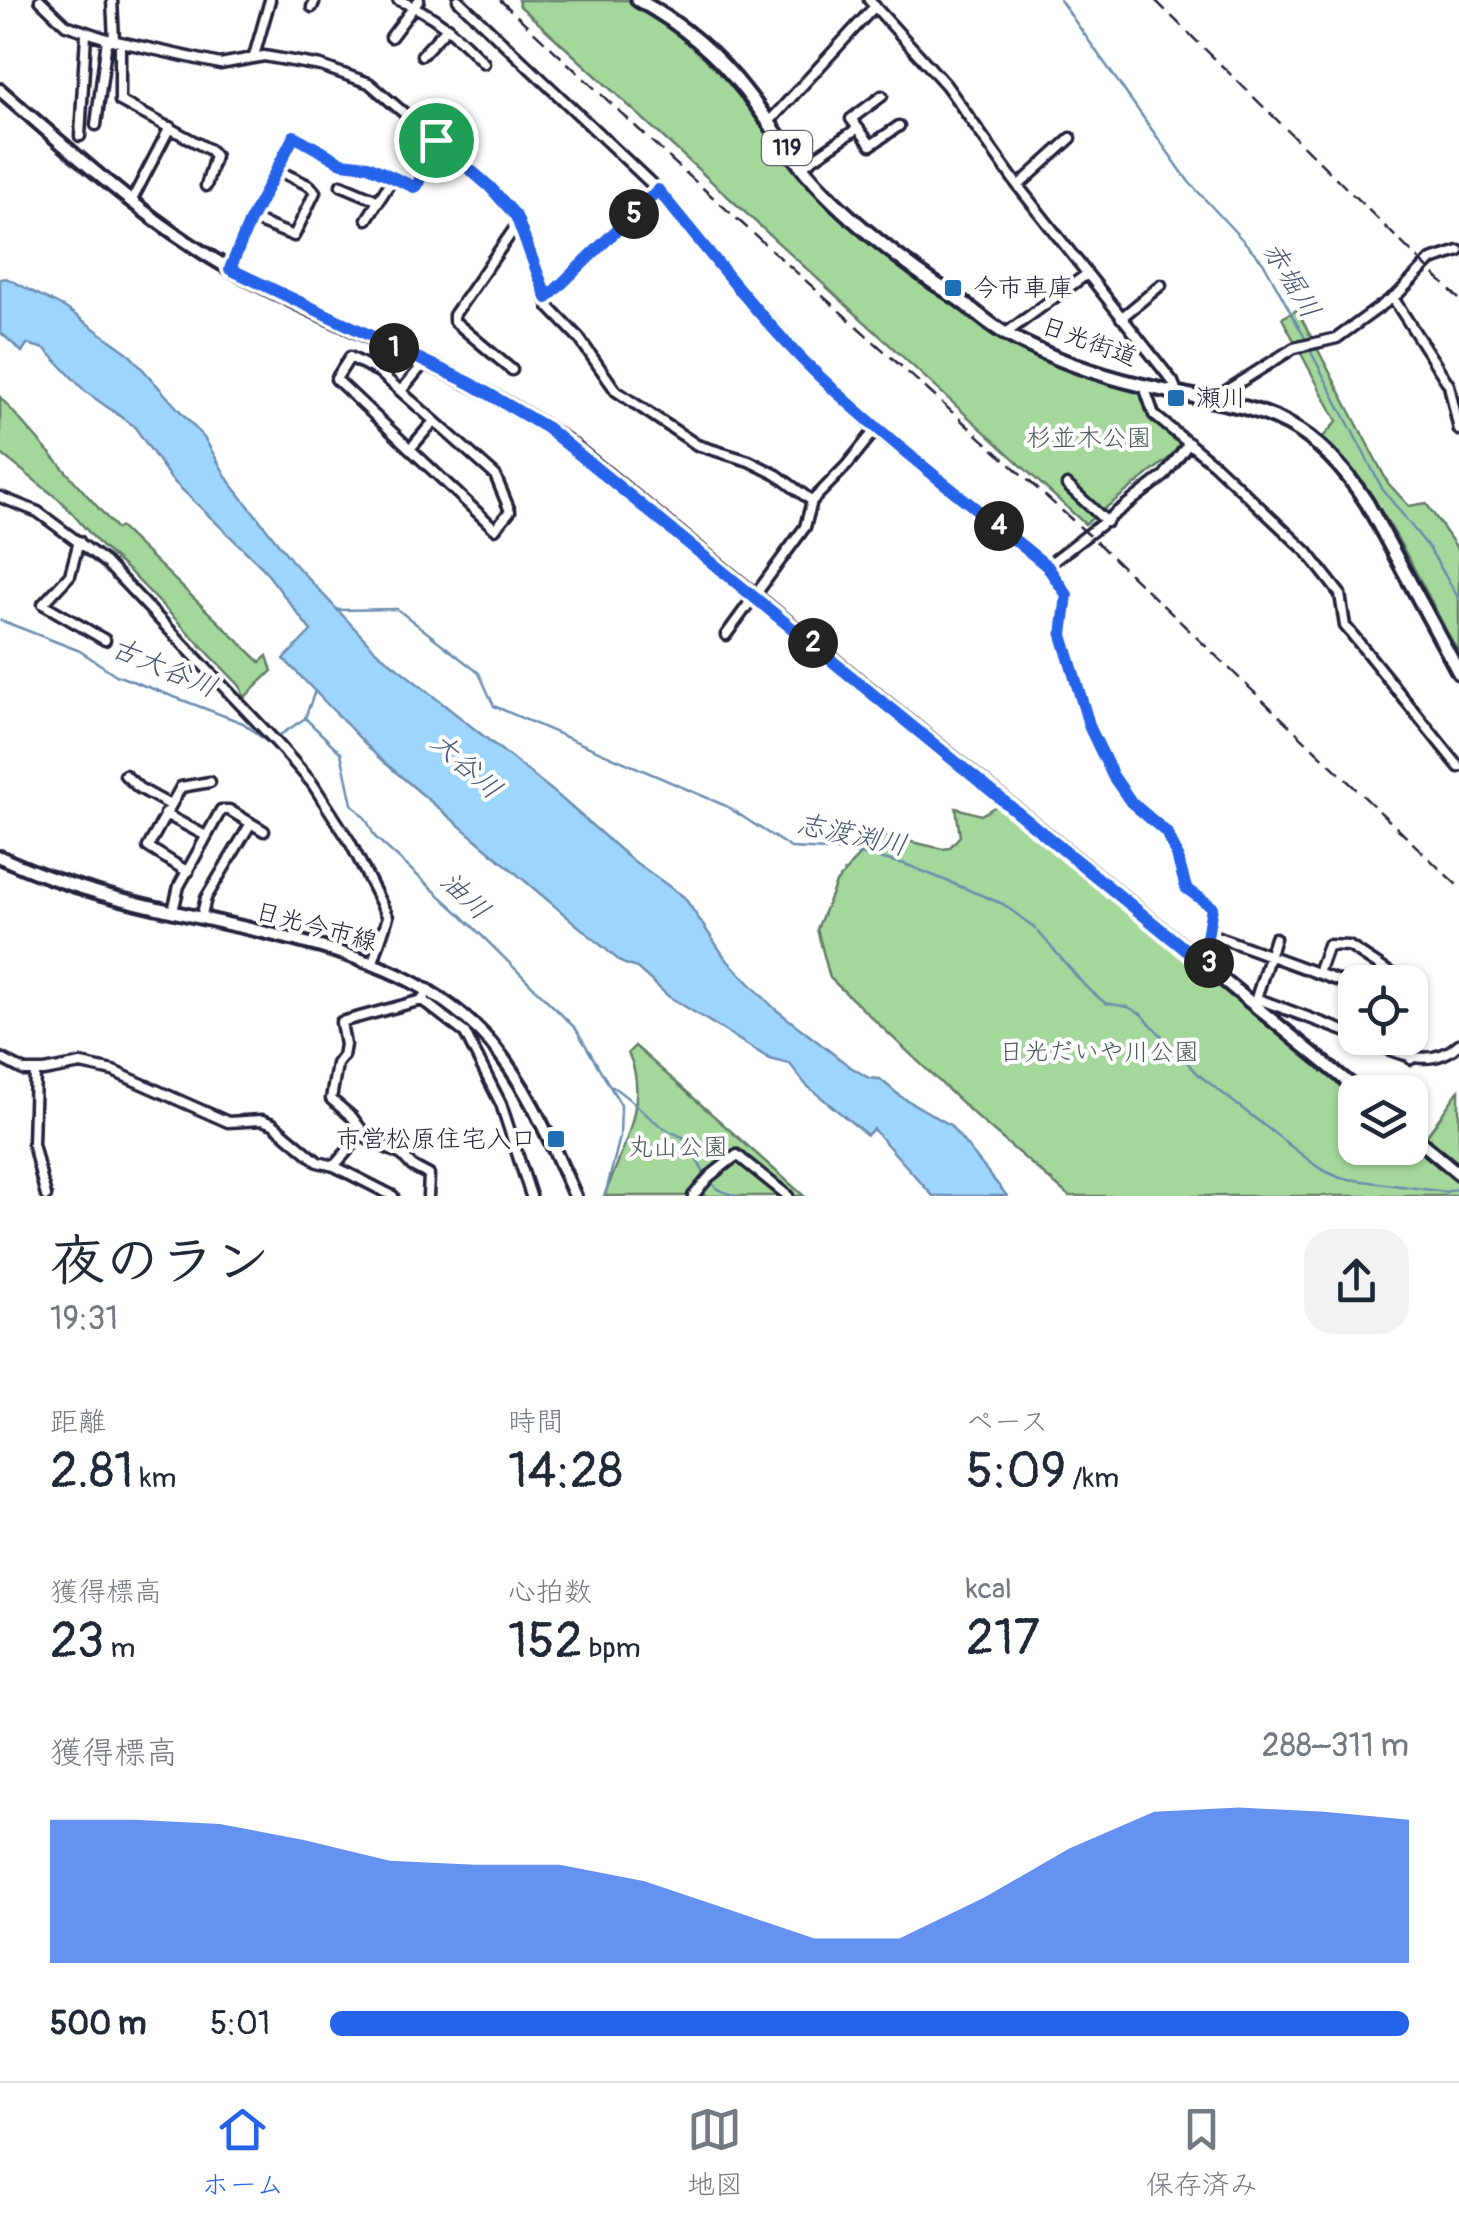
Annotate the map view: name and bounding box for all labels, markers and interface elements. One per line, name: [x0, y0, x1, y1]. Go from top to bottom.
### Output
pin: [394, 98, 479, 183]
icon: arrive: [409, 113, 464, 168]
road number: 119: [762, 131, 812, 165]
pin: 5: [609, 189, 659, 239]
text: 5: [626, 196, 642, 231]
water label: 赤堀川: [1254, 235, 1328, 325]
place label: 今市車庫: [973, 273, 1073, 304]
marker: 今市車庫: [942, 277, 964, 299]
street label: 日光街道: [1037, 310, 1141, 374]
pin: 1: [369, 323, 419, 373]
text: 1: [389, 330, 399, 365]
place label: 瀬川: [1196, 383, 1246, 414]
marker: 瀬川: [1165, 387, 1187, 409]
park label: 杉並木公園: [1026, 423, 1152, 454]
pin: 4: [974, 501, 1024, 551]
text: 4: [991, 508, 1007, 543]
pin: 2: [788, 618, 838, 668]
text: 2: [805, 625, 821, 660]
water label: 古大谷川: [106, 630, 222, 706]
water label: 大谷川: [423, 725, 509, 807]
water label: 志渡渕川: [794, 806, 910, 864]
water label: 油川: [433, 864, 497, 928]
street label: 日光今市線: [252, 896, 380, 958]
pin: 3: [1184, 938, 1234, 988]
text: 3: [1201, 945, 1217, 980]
map controls: [1338, 965, 1428, 1165]
button: locate: [1338, 965, 1428, 1055]
park label: 日光だいや川公園: [999, 1037, 1199, 1068]
button: layers: [1338, 1075, 1428, 1165]
place label: 市営松原住宅入口: [336, 1124, 536, 1155]
marker: 市営松原住宅入口: [545, 1128, 567, 1150]
park label: 丸山公園: [628, 1132, 728, 1163]
text: 夜のラン: [50, 1227, 270, 1296]
button: share: [1304, 1229, 1409, 1334]
text: 19:31: [50, 1299, 118, 1339]
text: 距離: [50, 1405, 106, 1440]
text: 時間: [508, 1405, 564, 1440]
text: ペース: [966, 1405, 1048, 1440]
text: 2.81: [50, 1440, 134, 1503]
text: 14:28: [508, 1440, 623, 1503]
text: 5:09: [966, 1440, 1066, 1503]
text: km: [134, 1461, 176, 1496]
text: /km: [1066, 1461, 1119, 1496]
text: kcal: [966, 1572, 1012, 1607]
text: 獲得標高: [50, 1575, 162, 1610]
text: 心拍数: [508, 1575, 592, 1610]
text: 217: [966, 1607, 1040, 1670]
text: 23: [50, 1610, 104, 1673]
text: 152: [508, 1610, 583, 1673]
text: m: [104, 1631, 135, 1666]
text: bpm: [583, 1631, 641, 1666]
text: 288–311 m: [1262, 1726, 1409, 1766]
text: 獲得標高: [50, 1733, 178, 1773]
text: 500 m: [50, 2004, 146, 2044]
text: 5:01: [210, 2004, 270, 2044]
tab: ホーム: [201, 2102, 284, 2203]
tab: 地図: [687, 2102, 743, 2203]
tab: 保存済み: [1146, 2102, 1258, 2203]

